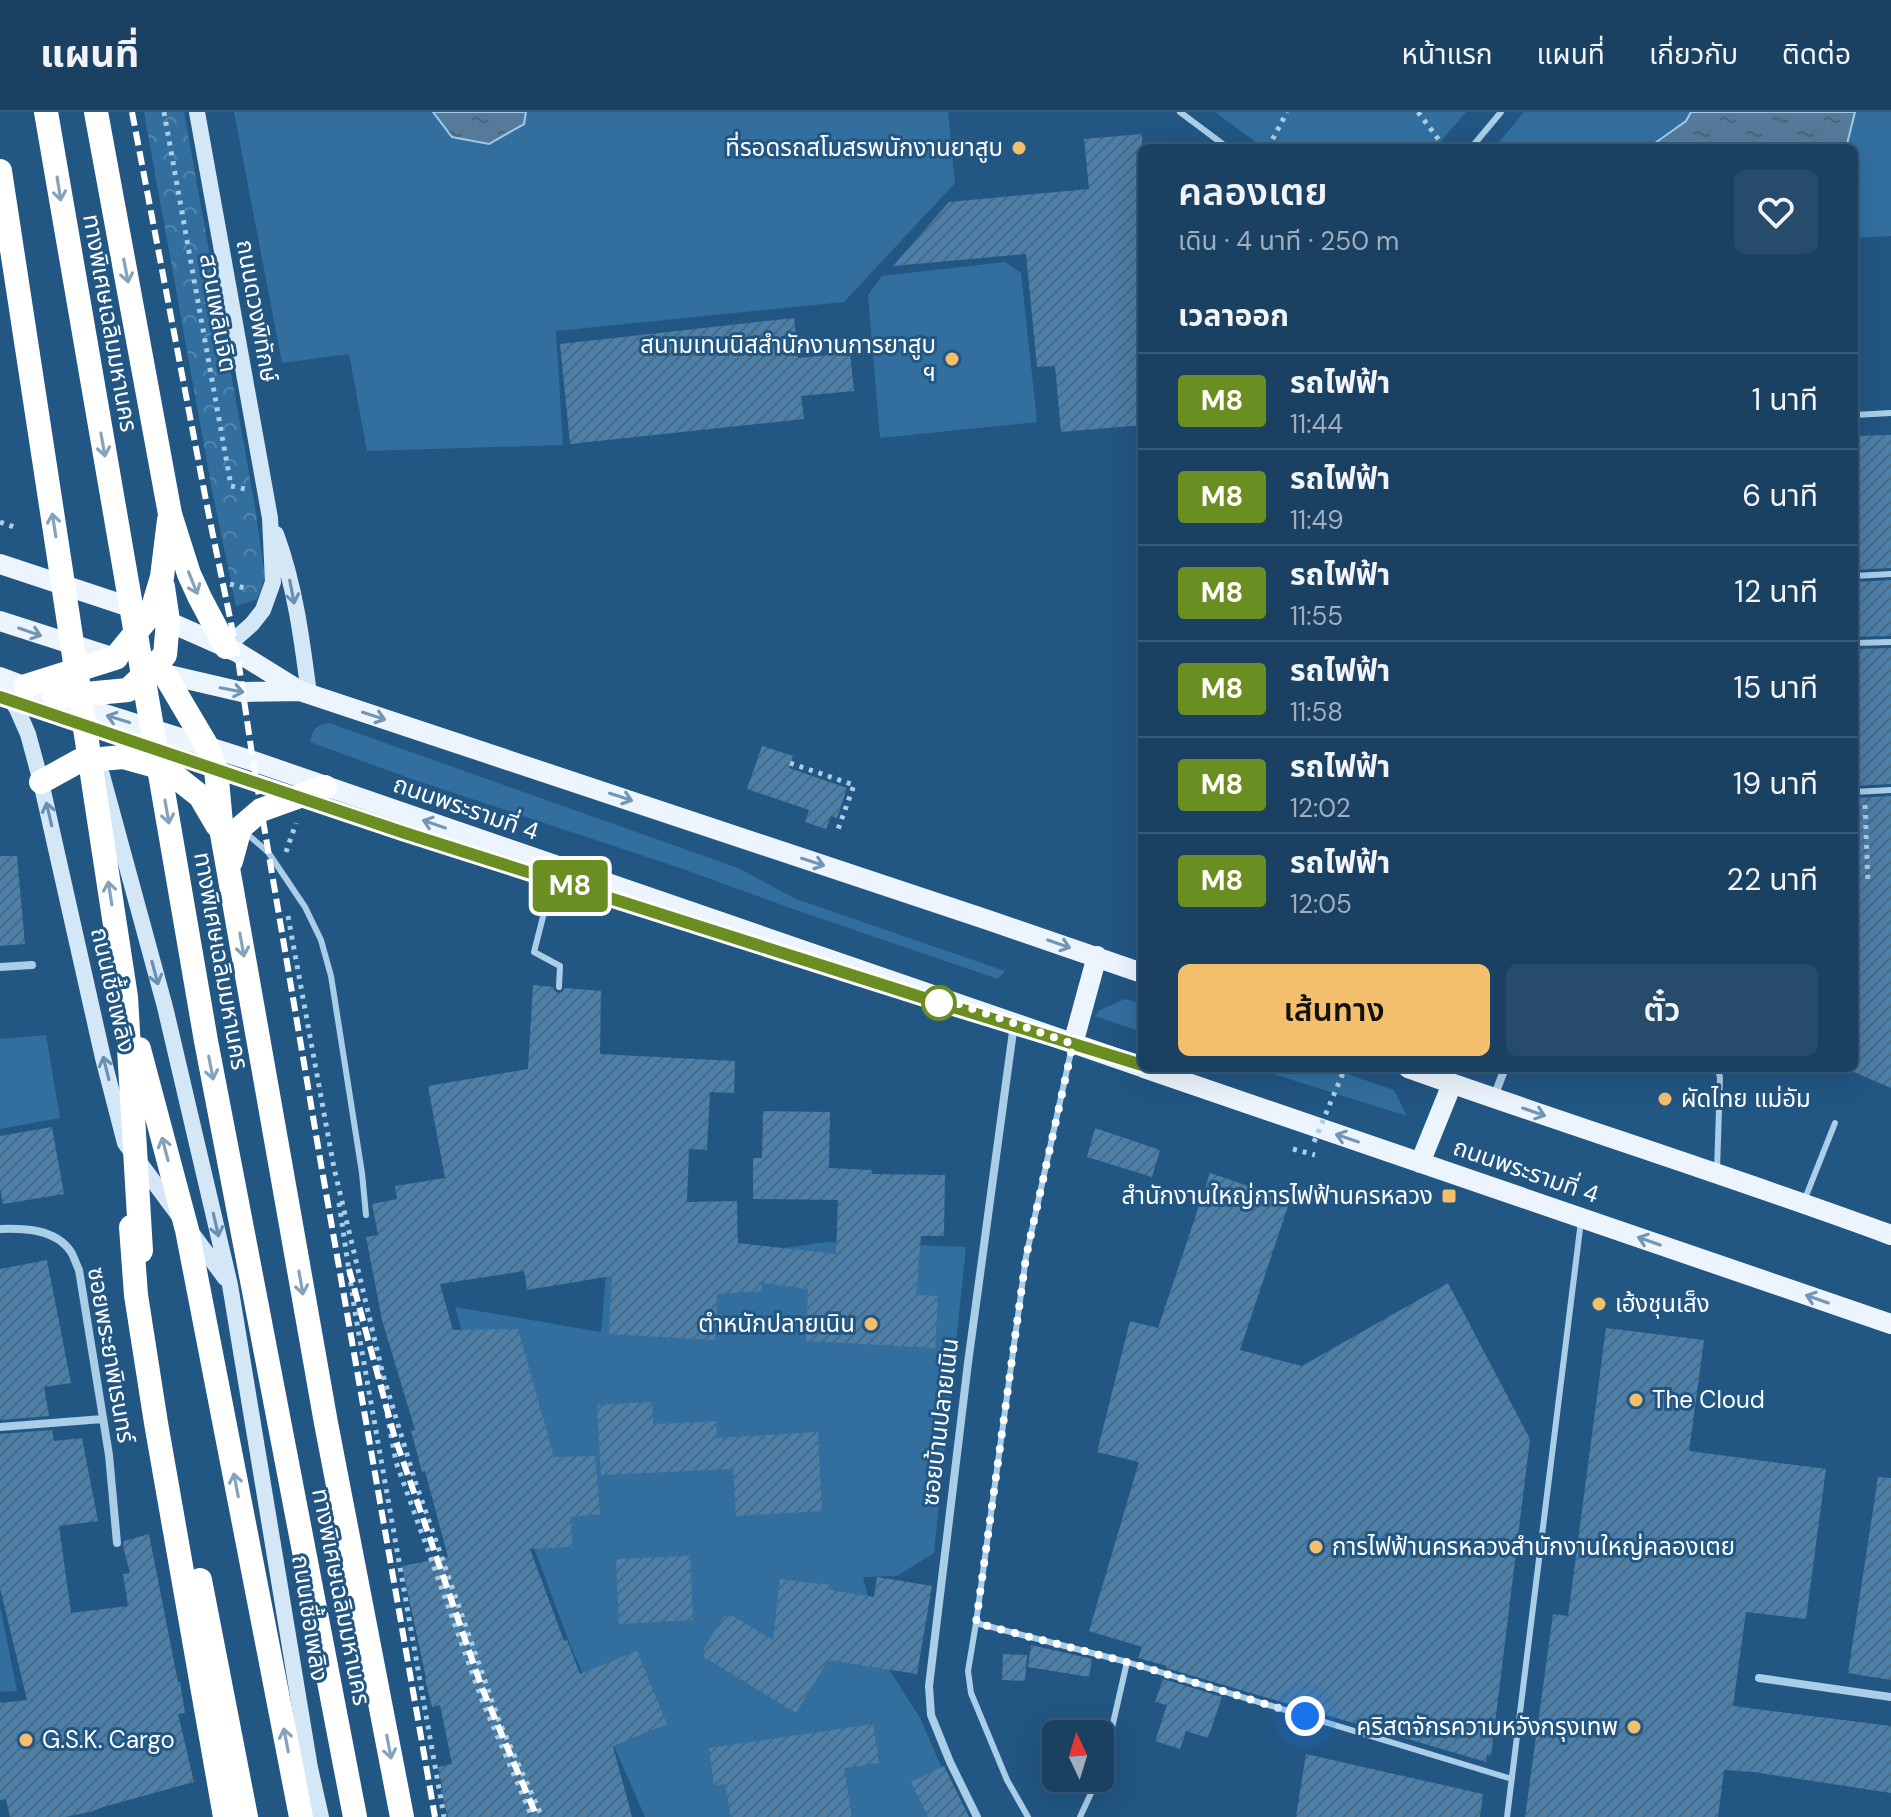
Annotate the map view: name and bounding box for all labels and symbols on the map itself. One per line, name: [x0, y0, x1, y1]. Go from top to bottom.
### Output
place label: ที่รอดรถสโมสรพนักงานยาสูบ: [725, 131, 1003, 163]
marker: ที่รอดรถสโมสรพนักงานยาสูบ: [1010, 139, 1028, 157]
one-way arrow: [52, 176, 67, 201]
street label: ทางพิเศษเฉลิมมหานคร: [76, 212, 145, 434]
street label: ถนนดวงพิทักษ์: [230, 237, 285, 385]
street label: สวนเพลินจิต: [193, 251, 244, 375]
one-way arrow: [119, 258, 134, 283]
place label: สนามเทนนิสสำนักงานการยาสูบ ฯ: [640, 329, 936, 388]
marker: สนามเทนนิสสำนักงานการยาสูบ ฯ: [943, 350, 961, 368]
one-way arrow: [96, 432, 111, 457]
one-way arrow: [46, 513, 61, 538]
one-way arrow: [187, 570, 201, 595]
one-way arrow: [286, 579, 301, 604]
one-way arrow: [17, 625, 42, 640]
one-way arrow: [219, 683, 244, 698]
one-way arrow: [361, 710, 386, 724]
one-way arrow: [106, 711, 132, 726]
street label: ถนนพระรามที่ 4: [389, 767, 543, 847]
one-way arrow: [608, 791, 633, 806]
one-way arrow: [160, 799, 175, 824]
one-way arrow: [40, 802, 55, 828]
one-way arrow: [422, 816, 447, 831]
street label: ทางพิเศษเฉลิมมหานคร: [187, 850, 256, 1072]
one-way arrow: [800, 855, 825, 870]
line badge: M8: [534, 860, 606, 912]
one-way arrow: [102, 880, 117, 906]
street label: ถนนเชื้อเพลิง: [84, 924, 144, 1056]
one-way arrow: [235, 931, 250, 957]
one-way arrow: [1047, 937, 1072, 952]
one-way arrow: [149, 959, 164, 985]
unlabelled marker: [922, 986, 956, 1020]
one-way arrow: [97, 1055, 112, 1081]
one-way arrow: [205, 1055, 220, 1080]
place label: ผัดไทย แม่อัม: [1681, 1083, 1811, 1114]
marker: ผัดไทย แม่อัม: [1656, 1090, 1674, 1108]
one-way arrow: [1521, 1106, 1546, 1121]
one-way arrow: [1334, 1129, 1359, 1144]
street label: ถนนพระรามที่ 4: [1449, 1130, 1603, 1210]
one-way arrow: [157, 1136, 172, 1162]
place label: สำนักงานใหญ่การไฟฟ้านครหลวง: [1121, 1180, 1433, 1211]
marker: สำนักงานใหญ่การไฟฟ้านครหลวง: [1440, 1187, 1458, 1205]
one-way arrow: [209, 1212, 224, 1238]
one-way arrow: [1637, 1232, 1662, 1247]
street label: ซอยพระยาพิเรนทร์: [81, 1264, 142, 1446]
one-way arrow: [294, 1270, 309, 1296]
place label: เฮ้งชุนเส็ง: [1615, 1288, 1710, 1319]
one-way arrow: [1805, 1291, 1830, 1305]
marker: เฮ้งชุนเส็ง: [1590, 1295, 1608, 1313]
place label: ตำหนักปลายเนิน: [698, 1308, 855, 1339]
marker: ตำหนักปลายเนิน: [862, 1315, 880, 1333]
street label: ซอยบ้านปลายเนิน: [914, 1336, 965, 1508]
place label: The Cloud: [1652, 1384, 1765, 1415]
marker: The Cloud: [1627, 1391, 1645, 1409]
one-way arrow: [228, 1473, 243, 1498]
street label: ทางพิเศษเฉลิมมหานคร: [305, 1486, 378, 1708]
place label: การไฟฟ้านครหลวงสำนักงานใหญ่คลองเตย: [1332, 1531, 1735, 1562]
marker: การไฟฟ้านครหลวงสำนักงานใหญ่คลองเตย: [1307, 1538, 1325, 1556]
street label: ถนนเชื้อเพลิง: [285, 1552, 337, 1683]
your location: [1285, 1696, 1325, 1736]
place label: คริสตจักรความหวังกรุงเทพ: [1356, 1711, 1618, 1742]
marker: คริสตจักรความหวังกรุงเทพ: [1625, 1718, 1643, 1736]
north arrow: [1042, 1720, 1114, 1792]
place label: G.S.K. Cargo: [42, 1724, 175, 1755]
one-way arrow: [278, 1728, 293, 1754]
marker: G.S.K. Cargo: [17, 1731, 35, 1749]
one-way arrow: [382, 1734, 397, 1760]

